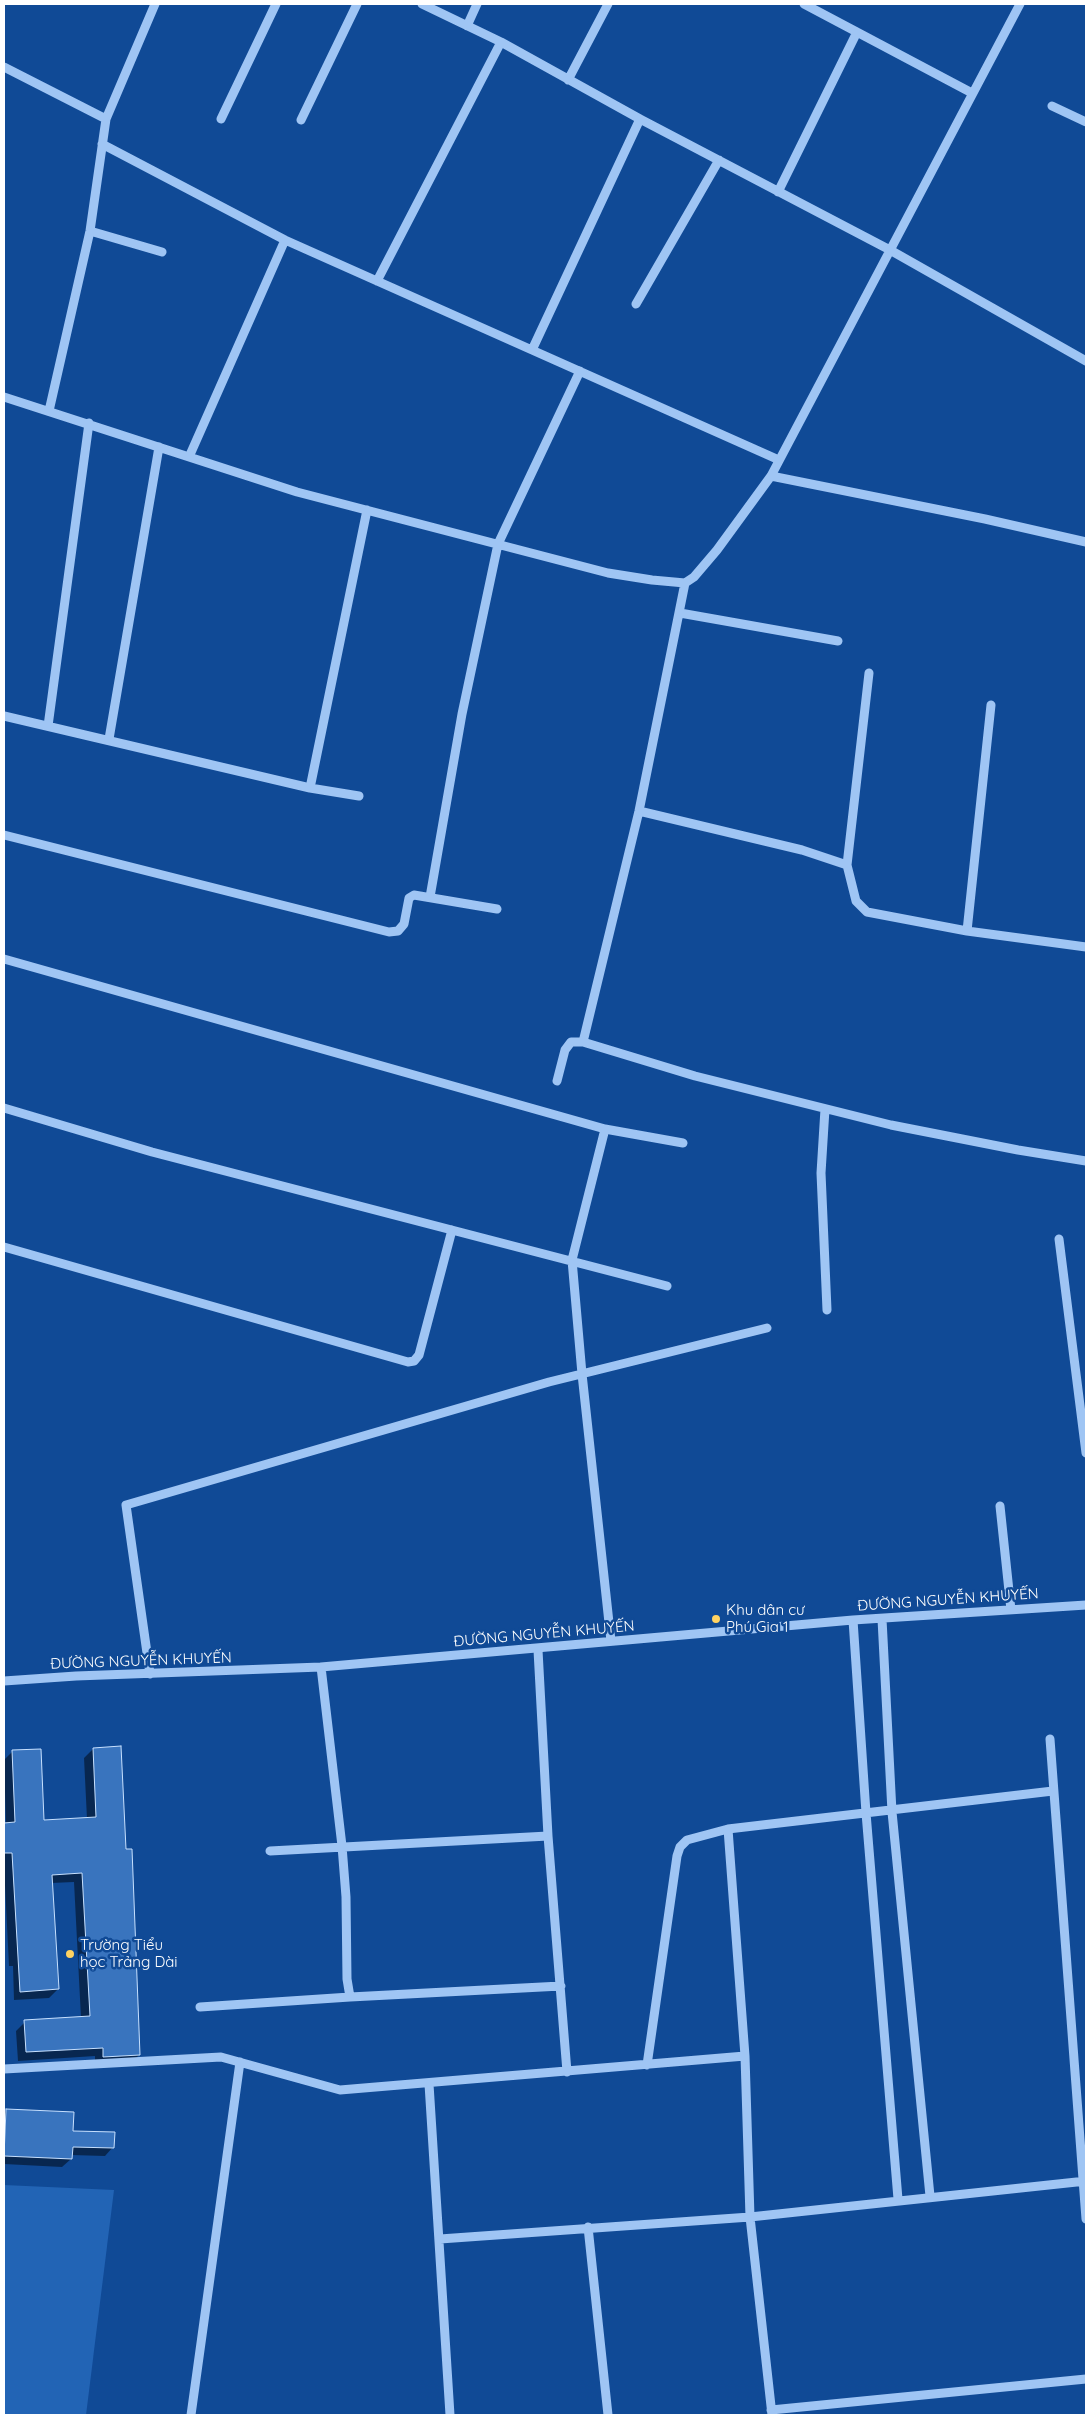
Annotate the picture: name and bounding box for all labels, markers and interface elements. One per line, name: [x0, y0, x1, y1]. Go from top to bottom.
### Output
street label: ĐƯỜNG NGUYỄN KHUYẾN: [857, 1585, 1039, 1615]
place label: Khu dân cư Phú Gia 1: [726, 1601, 805, 1636]
marker: Khu dân cư Phú Gia 1: [710, 1613, 722, 1625]
street label: ĐƯỜNG NGUYỄN KHUYẾN: [453, 1617, 635, 1651]
street label: ĐƯỜNG NGUYỄN KHUYẾN: [50, 1649, 232, 1673]
place label: Trường Tiểu học Trảng Dài: [80, 1936, 177, 1971]
marker: Trường Tiểu học Trảng Dài: [64, 1948, 76, 1960]

